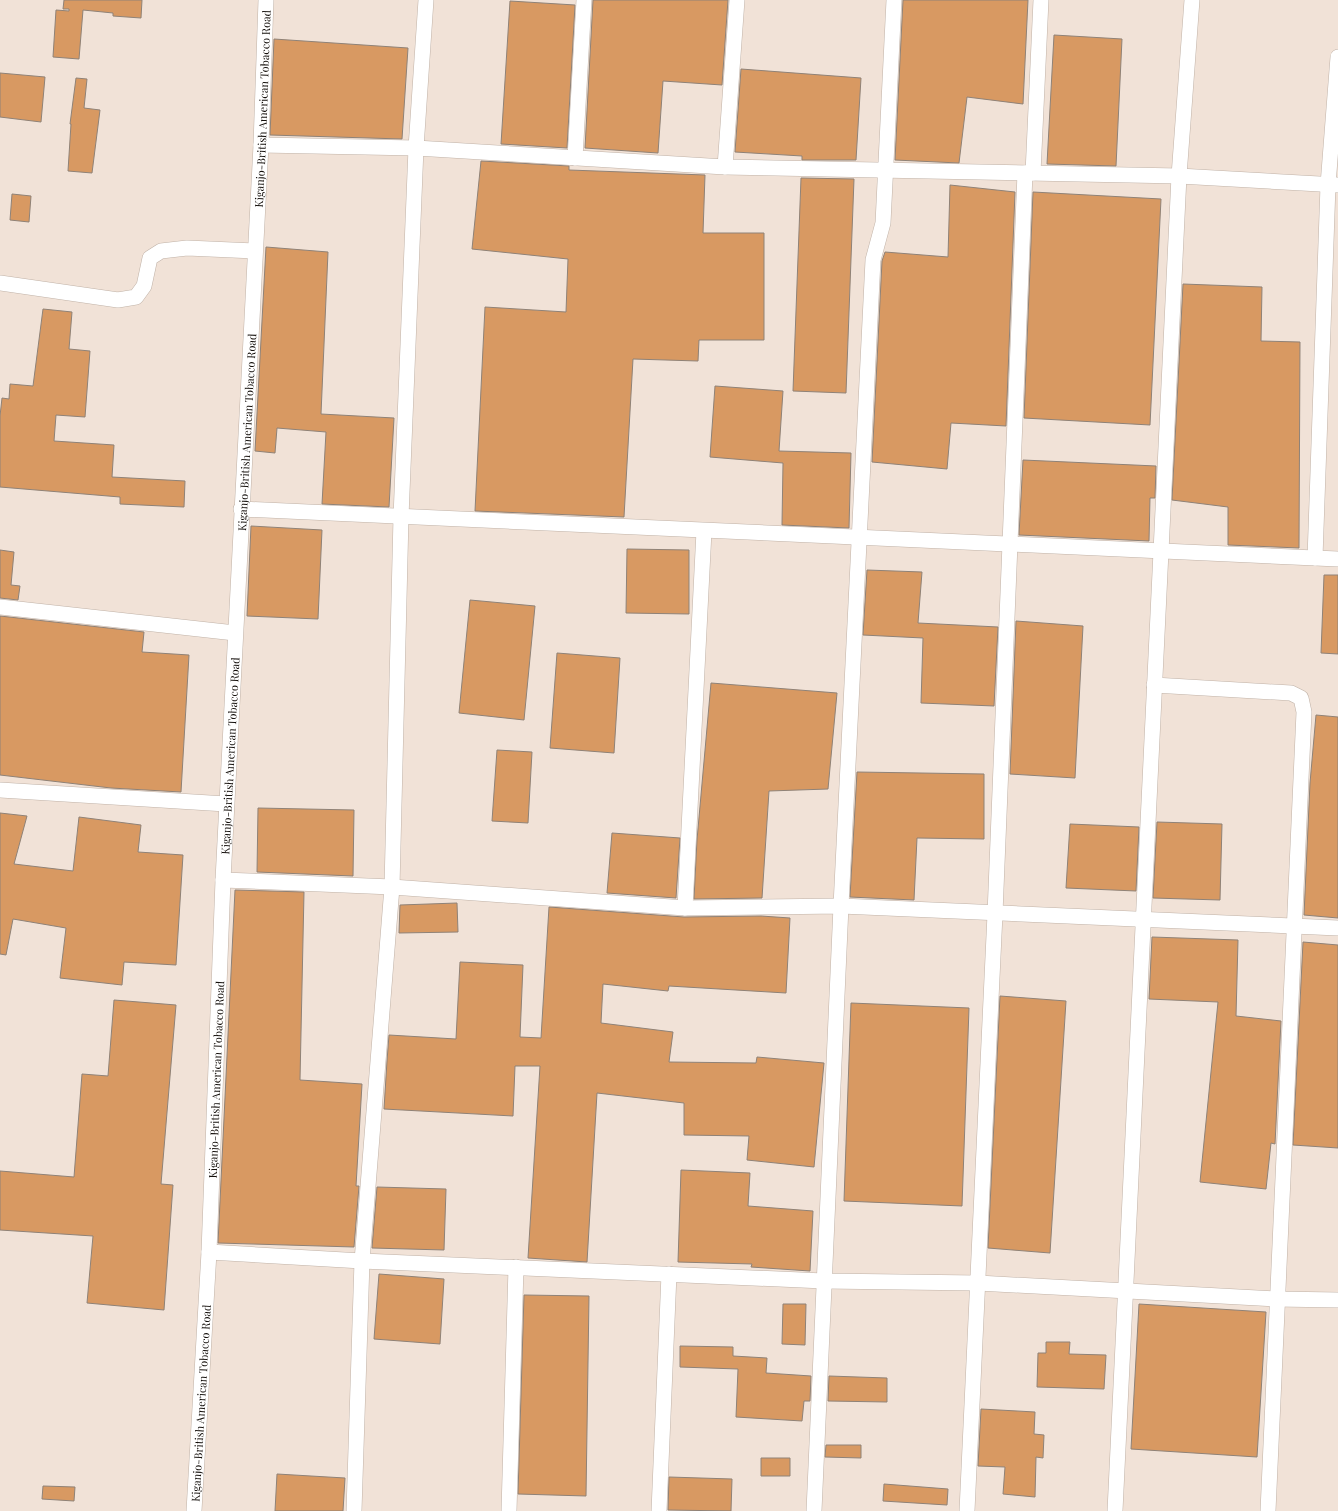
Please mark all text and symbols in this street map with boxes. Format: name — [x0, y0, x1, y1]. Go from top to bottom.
street label: Kiganjo-British American Tobacco Road — [250, 9, 273, 208]
street label: Kiganjo-British American Tobacco Road — [234, 333, 259, 531]
street label: Kiganjo-British American Tobacco Road — [217, 656, 242, 855]
street label: Kiganjo-British American Tobacco Road — [204, 980, 227, 1179]
street label: Kiganjo-British American Tobacco Road — [187, 1304, 213, 1502]

